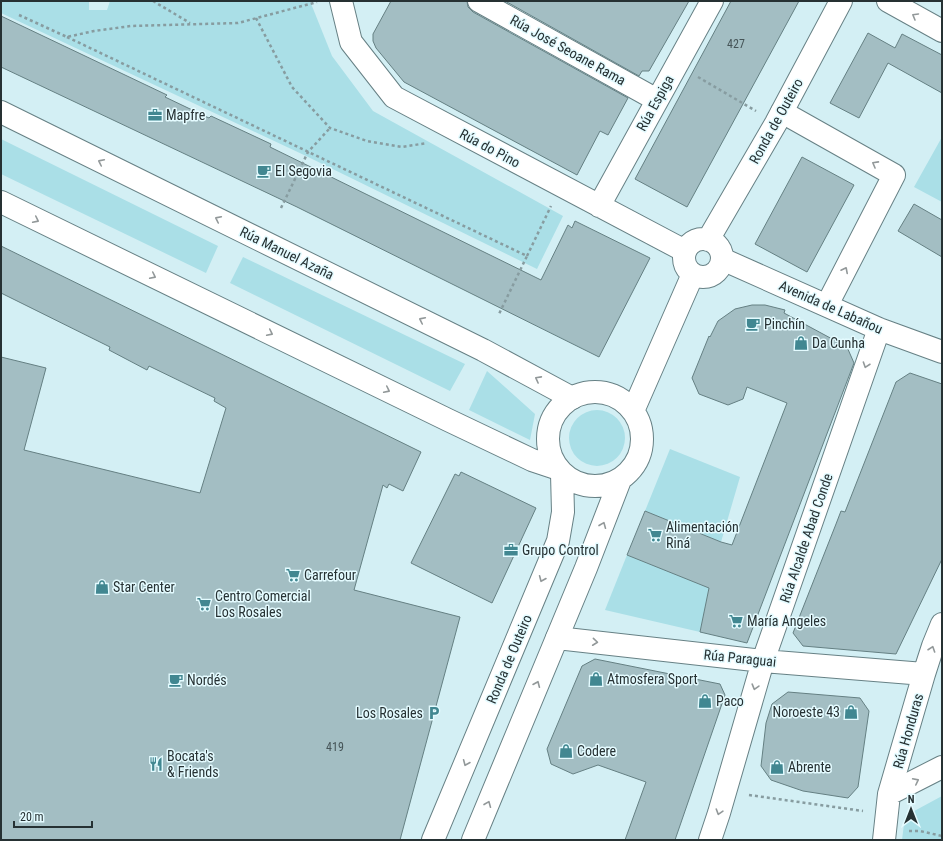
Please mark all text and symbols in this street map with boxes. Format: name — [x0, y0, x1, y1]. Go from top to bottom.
street label: Rúa José Seoane Rama — [507, 12, 629, 88]
one-way arrow — [912, 14, 919, 21]
house number: 427 — [727, 37, 745, 51]
street label: Rúa Espiga — [633, 72, 677, 134]
street label: Ronda de Outeiro — [746, 76, 806, 166]
office icon: Mapfre — [147, 107, 163, 123]
place label: Mapfre — [166, 107, 206, 123]
street label: Rúa do Pino — [457, 125, 523, 171]
one-way arrow — [98, 159, 105, 166]
one-way arrow — [872, 161, 879, 168]
cafe icon: El Segovia — [256, 163, 272, 179]
place label: El Segovia — [275, 163, 332, 179]
one-way arrow — [32, 215, 39, 222]
one-way arrow — [214, 216, 222, 224]
street label: Rúa Manuel Azaña — [237, 223, 337, 283]
one-way arrow — [840, 267, 848, 275]
one-way arrow — [149, 272, 156, 279]
street label: Avenida de Labañou — [777, 277, 885, 337]
cafe icon: Pinchín — [745, 316, 761, 332]
place label: Pinchín — [764, 316, 805, 332]
one-way arrow — [419, 317, 426, 325]
one-way arrow — [266, 328, 273, 336]
shop icon: Da Cunha — [793, 335, 809, 351]
place label: Da Cunha — [812, 335, 865, 351]
one-way arrow — [862, 362, 871, 369]
one-way arrow — [535, 377, 542, 384]
one-way arrow — [382, 385, 390, 393]
street label: Rúa Alcalde Abad Conde — [776, 471, 836, 605]
place label: Alimentación Riná — [666, 519, 739, 551]
one-way arrow — [599, 521, 607, 528]
supermarket icon: Alimentación Riná — [647, 527, 663, 543]
office icon: Grupo Control — [503, 542, 519, 558]
place label: Grupo Control — [522, 542, 599, 558]
supermarket icon: Carrefour — [285, 567, 301, 583]
place label: Carrefour — [304, 567, 356, 583]
one-way arrow — [539, 575, 547, 583]
shop icon: Star Center — [94, 579, 110, 595]
place label: Star Center — [113, 579, 175, 595]
place label: Centro Comercial Los Rosales — [215, 588, 311, 620]
supermarket icon: Centro Comercial Los Rosales — [196, 596, 212, 612]
street label: Ronda de Outeiro — [483, 612, 535, 706]
supermarket icon: María Angeles — [728, 613, 744, 629]
place label: María Angeles — [747, 613, 826, 629]
one-way arrow — [592, 637, 598, 646]
street label: Rúa Paraguai — [703, 646, 777, 670]
one-way arrow — [927, 646, 936, 653]
shop icon: Atmosfera Sport — [588, 671, 604, 687]
place label: Atmosfera Sport — [607, 671, 698, 687]
cafe icon: Nordés — [168, 672, 184, 688]
place label: Nordés — [187, 672, 227, 688]
one-way arrow — [533, 680, 541, 687]
one-way arrow — [751, 683, 760, 690]
street label: Rúa Honduras — [890, 692, 926, 770]
shop icon: Paco — [697, 693, 713, 709]
place label: Paco — [716, 693, 744, 709]
place label: Noroeste 43 — [772, 704, 840, 720]
shop icon: Noroeste 43 — [843, 704, 859, 720]
place label: Los Rosales — [356, 705, 423, 721]
parking icon: Los Rosales — [426, 705, 442, 721]
house number: 419 — [326, 740, 344, 754]
shop icon: Codere — [558, 743, 574, 759]
place label: Codere — [577, 743, 617, 759]
place label: Bocata's & Friends — [167, 748, 219, 780]
restaurant icon: Bocata's & Friends — [148, 756, 164, 772]
one-way arrow — [462, 759, 470, 766]
shop icon: Abrente — [769, 759, 785, 775]
place label: Abrente — [788, 759, 832, 775]
one-way arrow — [911, 778, 919, 785]
north arrow — [891, 789, 931, 829]
text: N — [908, 793, 915, 806]
one-way arrow — [483, 800, 491, 807]
scale bar — [14, 803, 92, 829]
one-way arrow — [715, 808, 724, 815]
text: 20 m — [20, 810, 44, 824]

